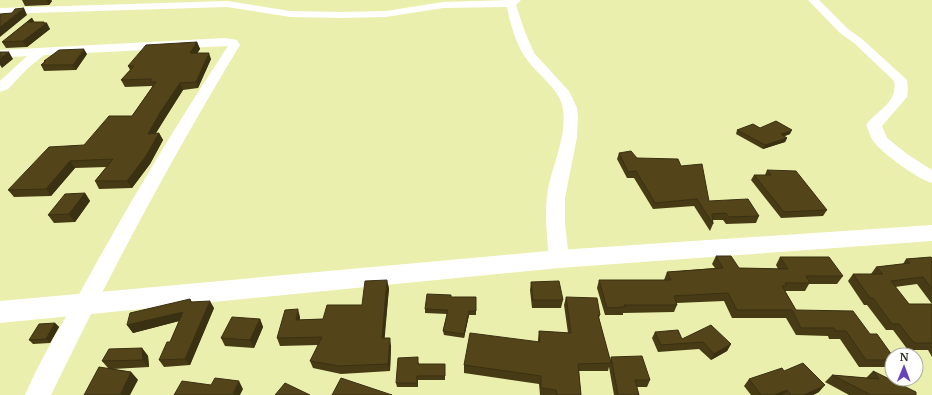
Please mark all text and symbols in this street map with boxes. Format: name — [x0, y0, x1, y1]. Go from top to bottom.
north arrow — [884, 347, 924, 387]
text: N — [900, 350, 909, 364]

